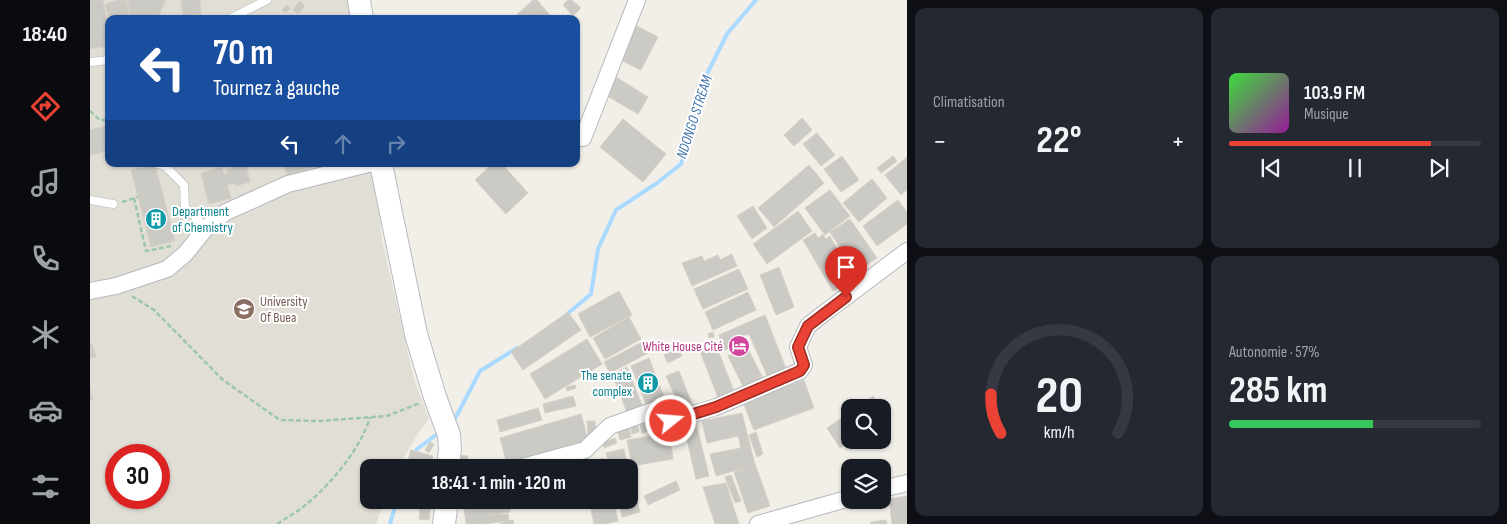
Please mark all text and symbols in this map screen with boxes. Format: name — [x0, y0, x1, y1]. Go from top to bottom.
text: 18:40 — [23, 21, 67, 48]
text: 70 m — [213, 32, 273, 75]
icon: left — [130, 35, 195, 100]
water label: NDONGO STREAM — [672, 73, 717, 161]
text: Tournez à gauche — [213, 75, 340, 102]
text: 103.9 FM — [1304, 82, 1365, 105]
icon: directions — [28, 89, 63, 124]
text: Climatisation — [933, 93, 1005, 112]
text: Musique — [1304, 105, 1349, 124]
text: 22° — [1036, 118, 1082, 163]
text: − — [933, 125, 947, 158]
text: + — [1171, 125, 1185, 158]
icon: left — [276, 130, 304, 158]
icon: ahead — [329, 130, 357, 158]
icon: right — [382, 130, 410, 158]
icon: previous — [1257, 154, 1285, 182]
icon: pause — [1341, 154, 1369, 182]
icon: next — [1425, 154, 1453, 182]
icon: music — [28, 165, 63, 200]
place label: Department of Chemistry — [172, 203, 233, 236]
building icon: Department of Chemistry — [144, 207, 168, 231]
icon: phone — [28, 241, 63, 276]
pin — [825, 246, 867, 297]
icon: arrive — [832, 253, 860, 281]
place label: University Of Buea — [260, 293, 308, 326]
school or university icon: University Of Buea — [232, 297, 256, 321]
icon: climate — [28, 317, 63, 352]
hotel icon: White House Cité — [727, 334, 751, 358]
place label: White House Cité — [642, 338, 723, 355]
text: Autonomie · 57% — [1229, 343, 1320, 362]
text: 20 — [1035, 365, 1083, 428]
place label: The senate complex — [581, 367, 633, 400]
text: 285 km — [1229, 368, 1327, 413]
building icon: The senate complex — [636, 371, 660, 395]
icon: car — [28, 393, 63, 428]
position arrow — [644, 394, 696, 446]
map controls — [841, 399, 891, 509]
button: search — [841, 399, 891, 449]
text: km/h — [1044, 422, 1074, 443]
speed limit sign: 30 — [105, 444, 170, 509]
button: layers — [841, 459, 891, 509]
icon: filters — [28, 469, 63, 504]
text: 18:41 · 1 min · 120 m — [432, 472, 566, 495]

